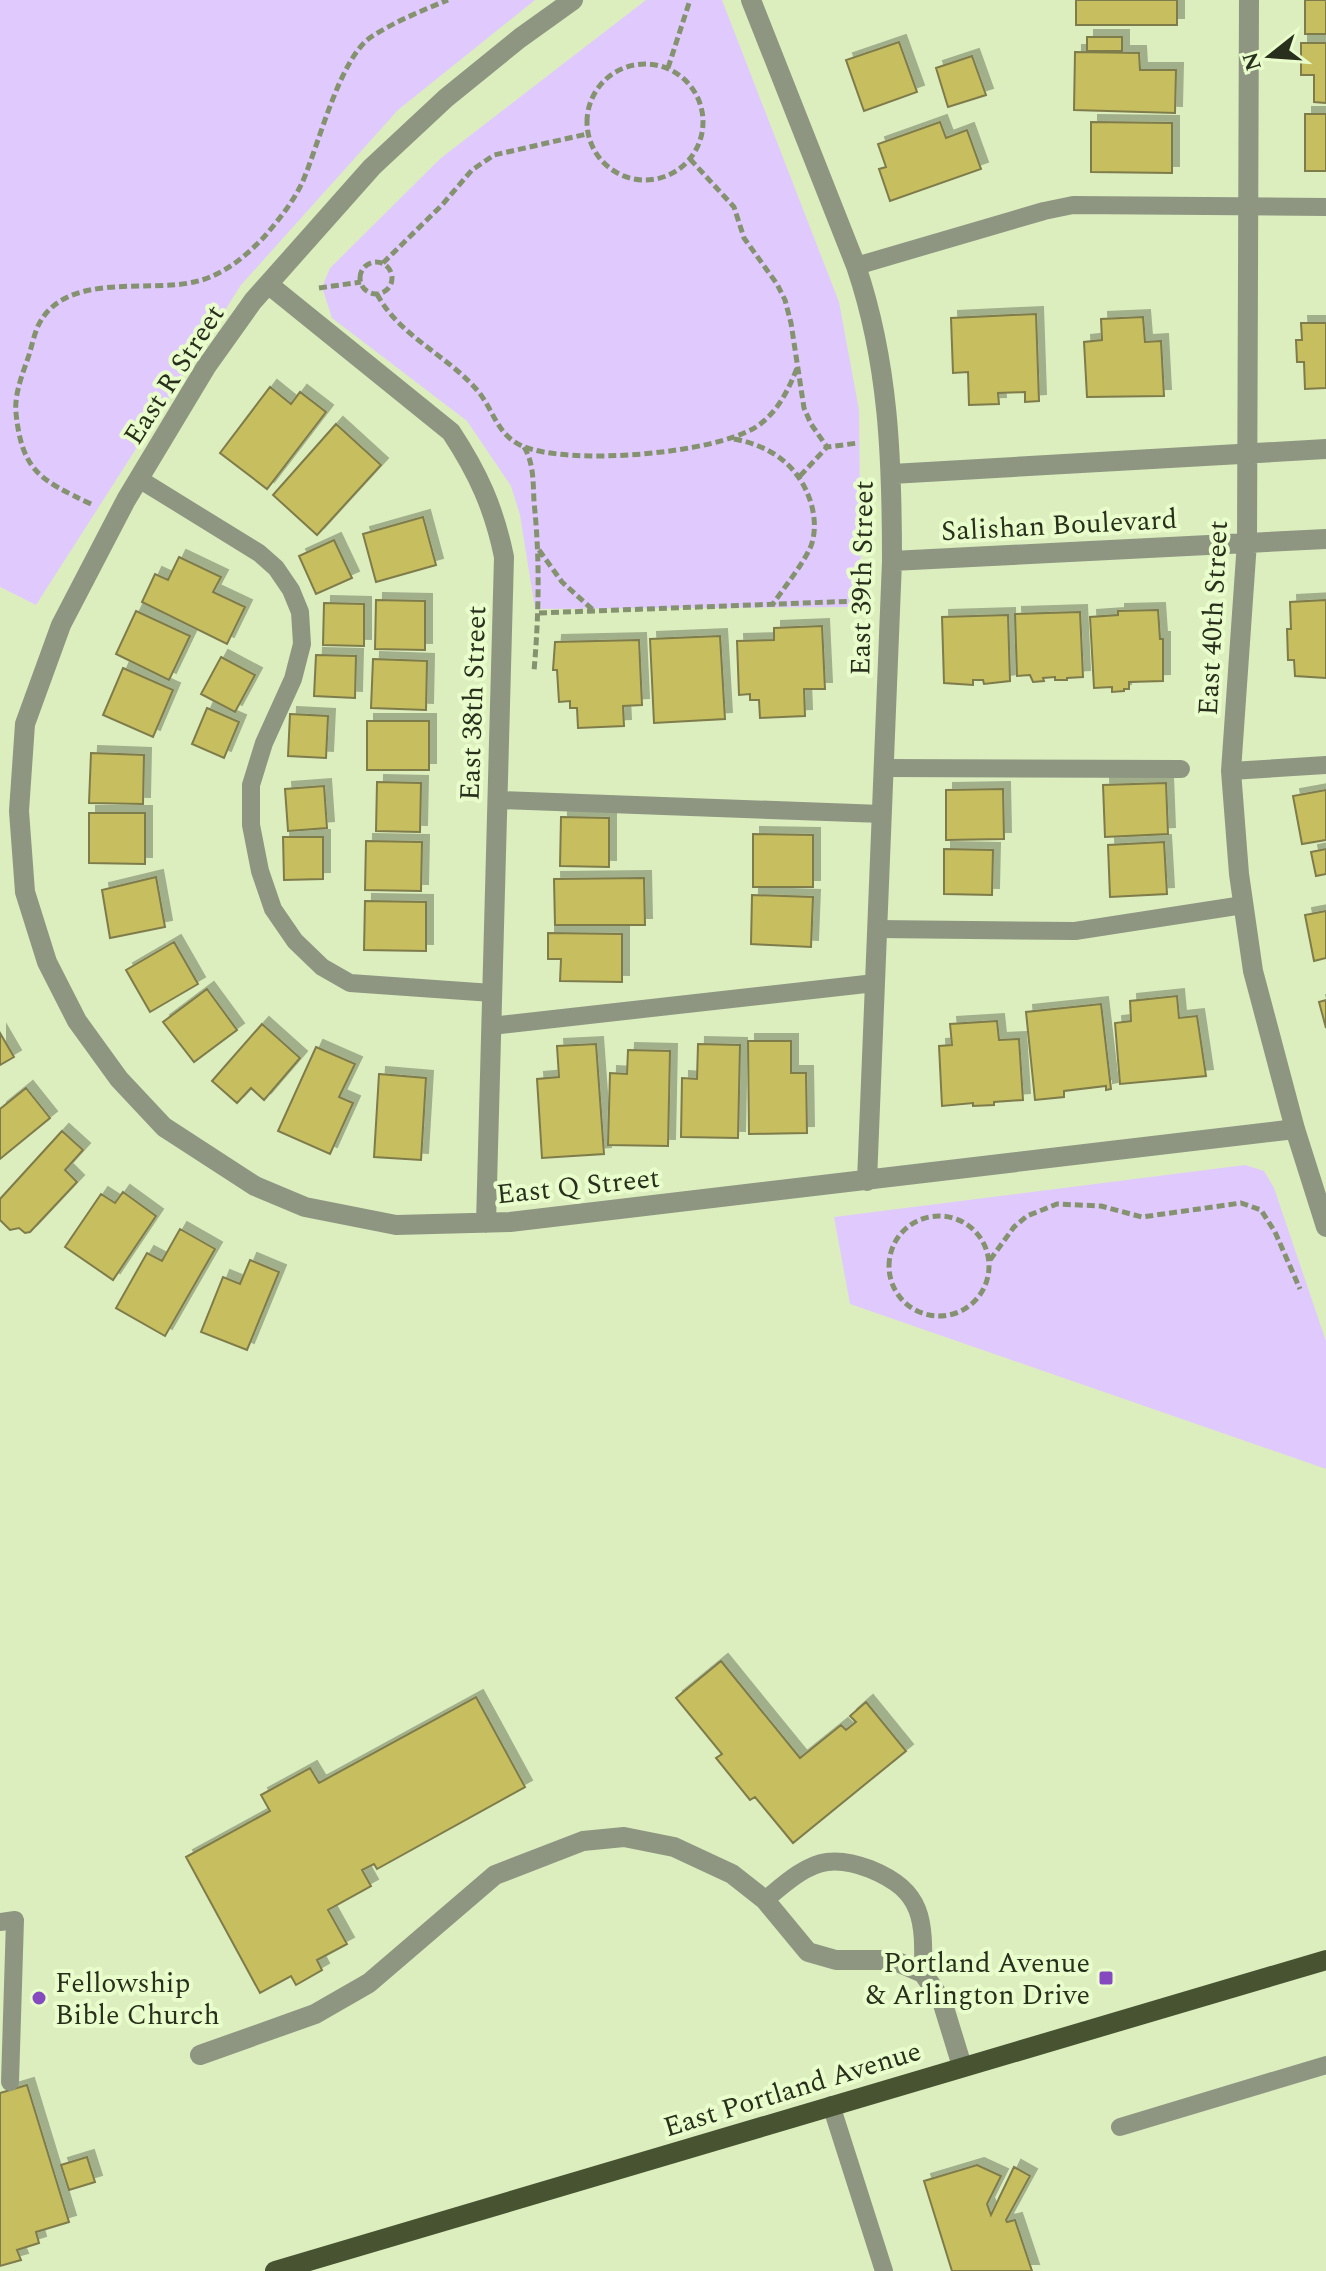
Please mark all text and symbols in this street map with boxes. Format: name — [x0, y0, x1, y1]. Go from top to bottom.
north arrow — [1230, 16, 1310, 96]
text: N — [1234, 48, 1271, 75]
street label: East R Street — [113, 296, 236, 453]
street label: East 39th Street — [839, 480, 886, 676]
street label: Salishan Boulevard — [940, 498, 1178, 553]
street label: East 40th Street — [1187, 519, 1240, 717]
street label: East 38th Street — [449, 605, 498, 801]
street label: East Q Street — [494, 1157, 662, 1216]
place label: Portland Avenue & Arlington Drive — [866, 1942, 1090, 2017]
place label: Fellowship Bible Church — [55, 1962, 220, 2037]
marker: Portland Avenue & Arlington Drive — [1097, 1969, 1115, 1987]
marker: Fellowship Bible Church — [30, 1989, 48, 2007]
street label: East Portland Avenue — [658, 2030, 927, 2149]

